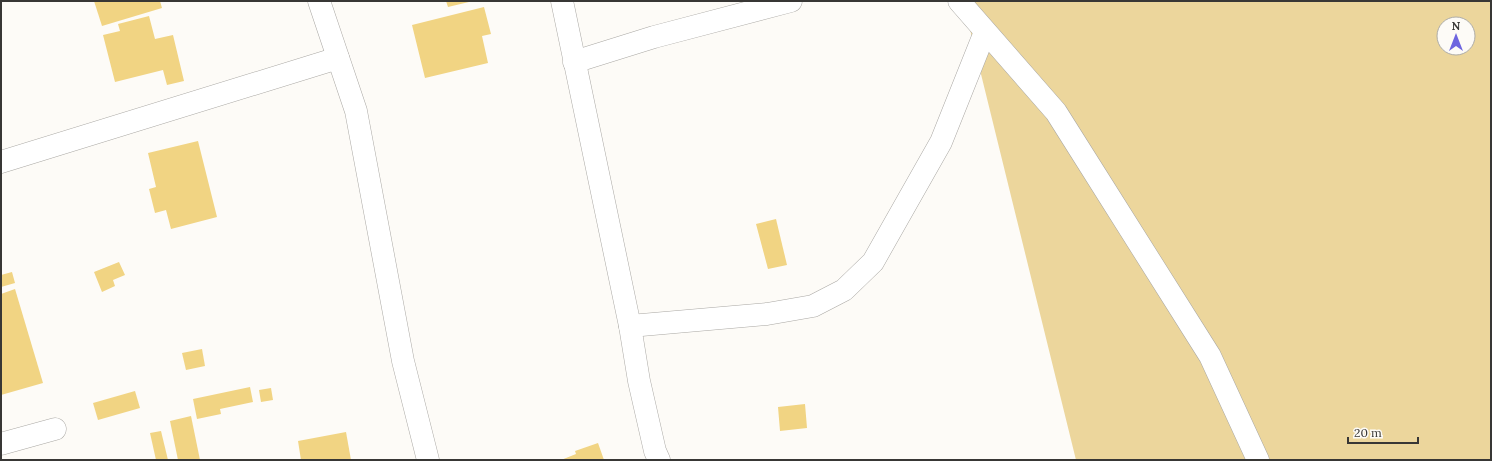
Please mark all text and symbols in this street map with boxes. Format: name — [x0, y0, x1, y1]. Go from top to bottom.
north arrow — [1436, 16, 1476, 56]
text: N — [1452, 19, 1461, 33]
scale bar — [1348, 419, 1418, 445]
text: 20 m — [1354, 425, 1382, 440]

